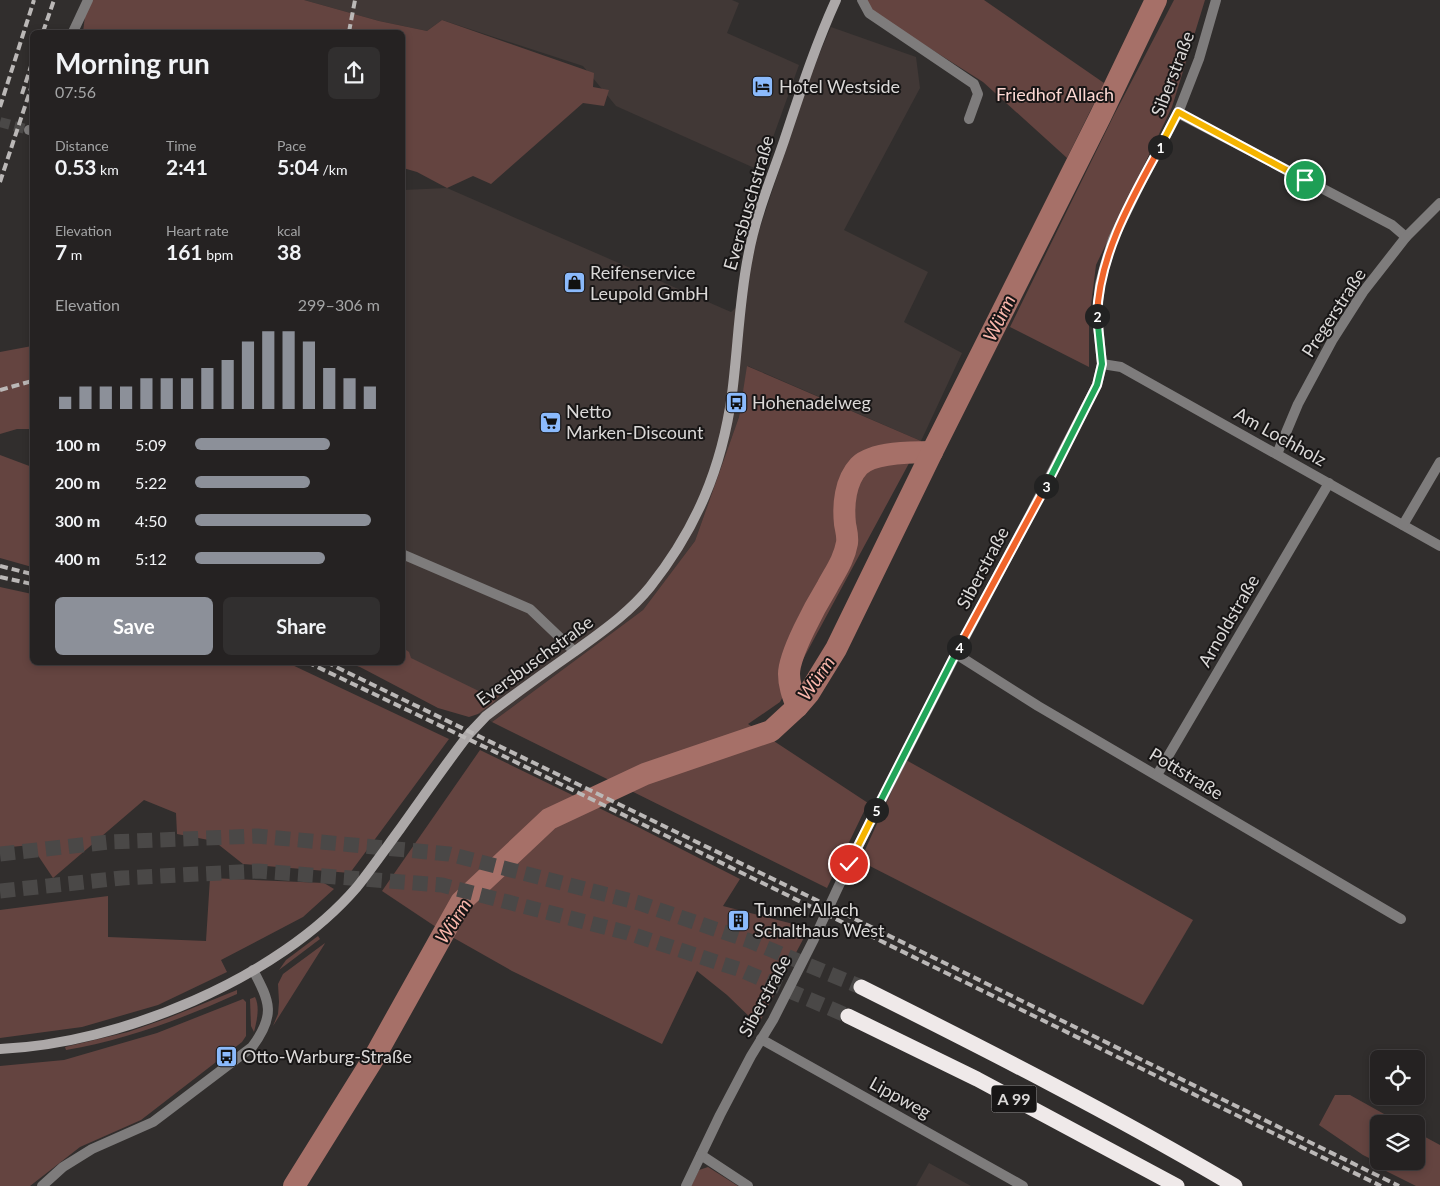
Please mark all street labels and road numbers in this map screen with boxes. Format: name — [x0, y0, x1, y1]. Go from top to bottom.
street label: Siberstraße — [1146, 28, 1198, 119]
street label: Eversbuschstraße — [718, 133, 778, 273]
street label: Pregerstraße — [1296, 264, 1370, 361]
street label: Am Lochholz — [1231, 402, 1330, 470]
street label: Siberstraße — [951, 523, 1013, 612]
street label: Arnoldstraße — [1193, 570, 1263, 671]
street label: Eversbuschstraße — [472, 610, 597, 710]
street label: Pottstraße — [1146, 743, 1227, 804]
street label: Siberstraße — [733, 951, 795, 1040]
street label: Lippweg — [866, 1071, 935, 1123]
road number: A 99 — [992, 1086, 1036, 1112]

